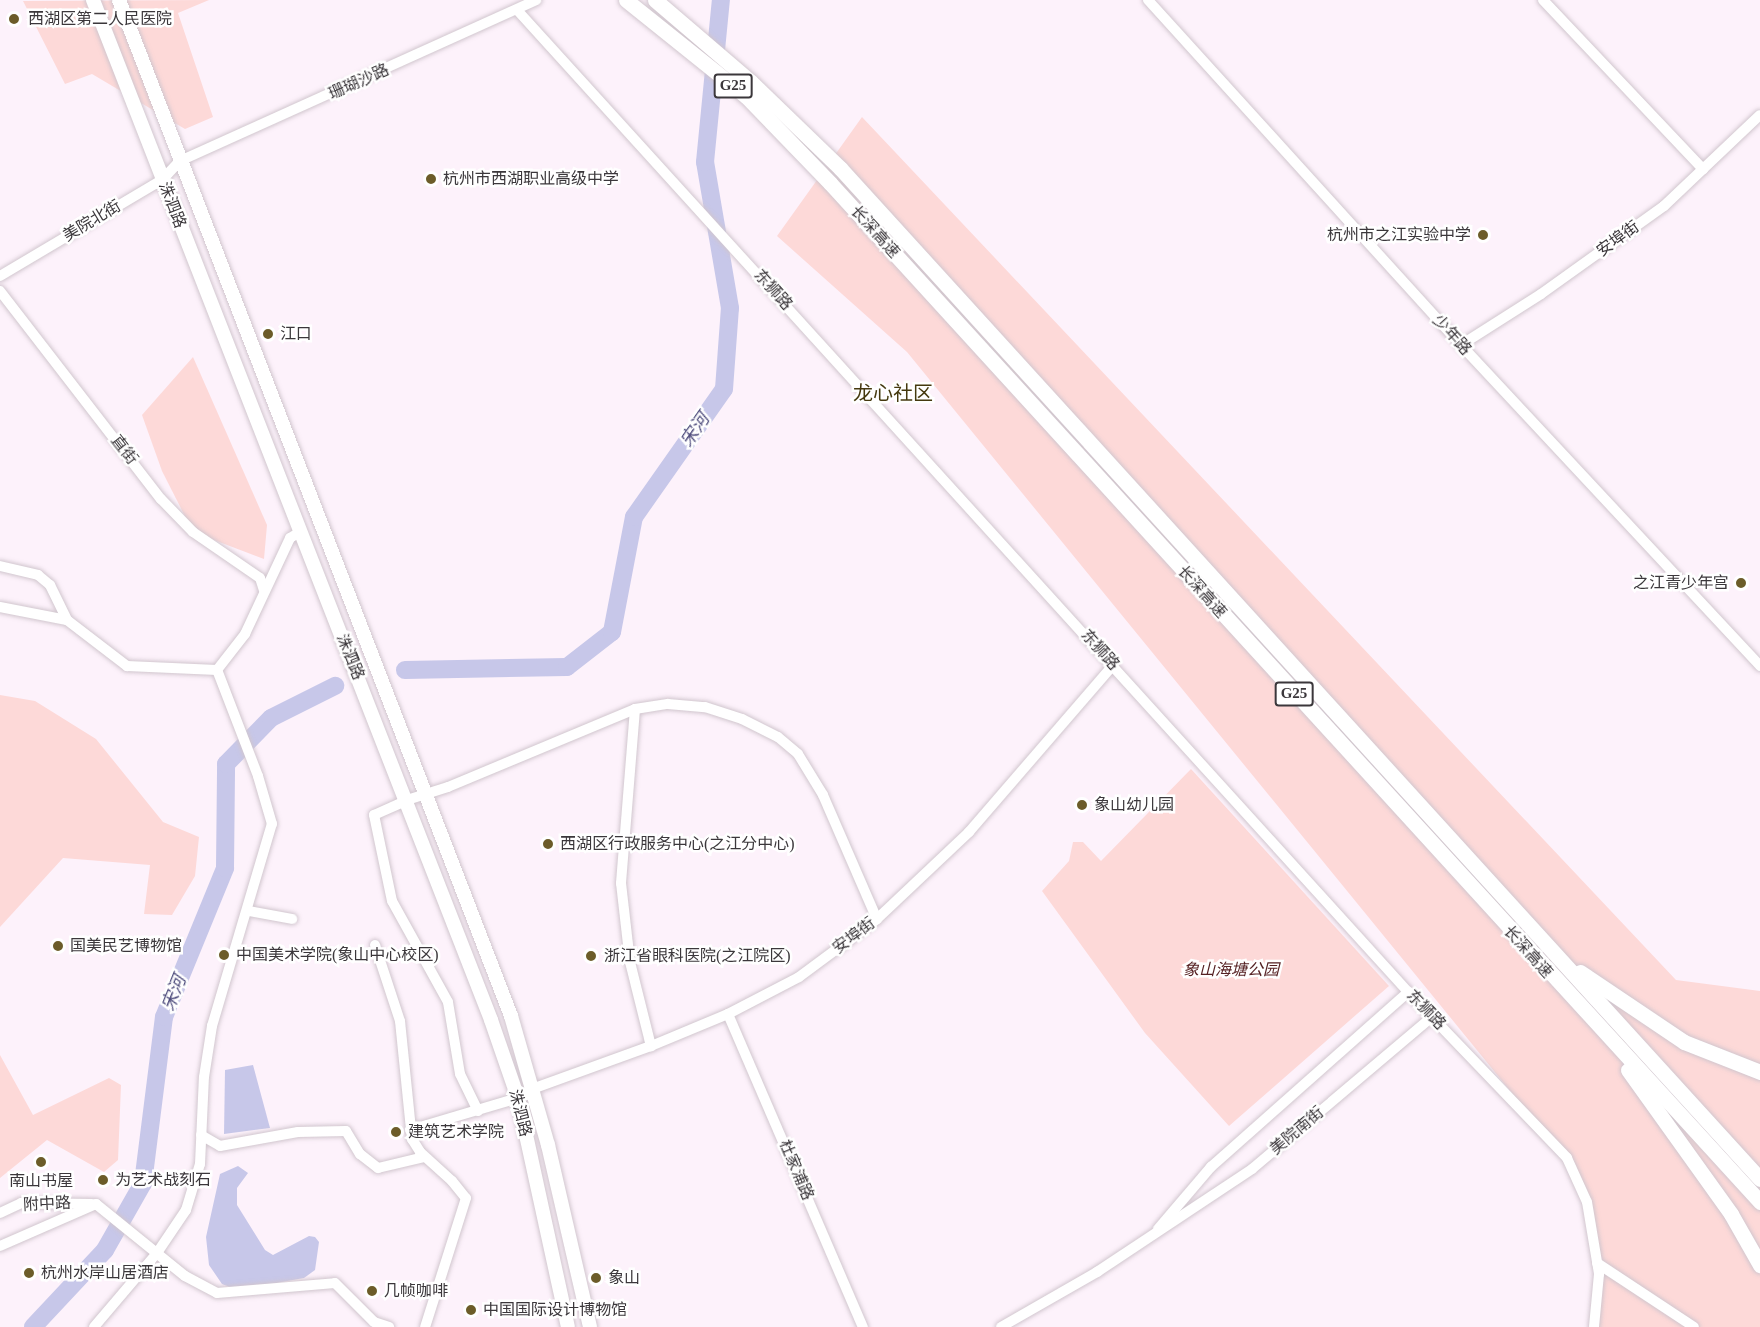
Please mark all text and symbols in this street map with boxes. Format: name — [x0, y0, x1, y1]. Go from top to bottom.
place label: 西湖区第二人民医院 — [28, 9, 172, 29]
marker: 西湖区第二人民医院 — [5, 10, 23, 28]
street label: 珊瑚沙路 — [326, 60, 392, 104]
road number: G25 — [714, 74, 752, 98]
place label: 杭州市西湖职业高级中学 — [443, 169, 619, 189]
marker: 杭州市西湖职业高级中学 — [424, 172, 438, 186]
street label: 洙泗路 — [154, 179, 190, 231]
street label: 美院北街 — [60, 196, 124, 246]
street label: 长深高速 — [846, 202, 904, 262]
street label: 安埠街 — [1593, 217, 1643, 261]
place label: 杭州市之江实验中学 — [1327, 225, 1471, 245]
marker: 杭州市之江实验中学 — [1476, 228, 1490, 242]
street label: 东狮路 — [750, 266, 796, 314]
street label: 少年路 — [1429, 311, 1475, 359]
place label: 江口 — [280, 324, 312, 344]
marker: 江口 — [261, 327, 275, 341]
district label: 龙心社区 — [853, 381, 933, 405]
water label: 宋河 — [676, 409, 714, 451]
street label: 直街 — [107, 431, 141, 469]
street label: 长深高速 — [1173, 562, 1231, 622]
place label: 之江青少年宫 — [1633, 573, 1729, 593]
marker: 之江青少年宫 — [1734, 576, 1748, 590]
street label: 东狮路 — [1077, 626, 1123, 674]
street label: 洙泗路 — [332, 631, 368, 683]
road number: G25 — [1274, 682, 1314, 706]
place label: 象山幼儿园 — [1094, 795, 1174, 815]
marker: 象山幼儿园 — [1075, 798, 1089, 812]
place label: 西湖区行政服务中心(之江分中心) — [560, 834, 795, 854]
marker: 西湖区行政服务中心(之江分中心) — [541, 837, 555, 851]
street label: 安埠街 — [829, 914, 879, 958]
street label: 长深高速 — [1499, 922, 1557, 982]
place label: 国美民艺博物馆 — [70, 936, 182, 956]
marker: 国美民艺博物馆 — [51, 939, 65, 953]
place label: 中国美术学院(象山中心校区) — [236, 945, 439, 965]
place label: 浙江省眼科医院(之江院区) — [604, 946, 791, 966]
marker: 浙江省眼科医院(之江院区) — [582, 947, 600, 965]
marker: 中国美术学院(象山中心校区) — [217, 948, 231, 962]
park label: 象山海塘公园 — [1183, 960, 1279, 980]
water label: 宋河 — [157, 972, 191, 1014]
street label: 东狮路 — [1402, 986, 1450, 1034]
street label: 洙泗路 — [505, 1087, 535, 1139]
street label: 美院南街 — [1266, 1103, 1328, 1159]
place label: 建筑艺术学院 — [408, 1122, 504, 1142]
marker: 建筑艺术学院 — [389, 1125, 403, 1139]
street label: 杜家浦路 — [775, 1137, 817, 1203]
marker: 南山书屋 — [34, 1155, 48, 1169]
place label: 为艺术战刻石 — [115, 1170, 211, 1190]
place label: 南山书屋 — [9, 1171, 73, 1191]
marker: 为艺术战刻石 — [96, 1173, 110, 1187]
street label: 附中路 — [23, 1193, 71, 1215]
place label: 杭州水岸山居酒店 — [41, 1263, 169, 1283]
marker: 杭州水岸山居酒店 — [22, 1266, 36, 1280]
place label: 象山 — [608, 1268, 640, 1288]
marker: 象山 — [589, 1271, 603, 1285]
place label: 几帧咖啡 — [384, 1281, 448, 1301]
marker: 几帧咖啡 — [365, 1284, 379, 1298]
place label: 中国国际设计博物馆 — [483, 1300, 627, 1320]
marker: 中国国际设计博物馆 — [464, 1303, 478, 1317]

